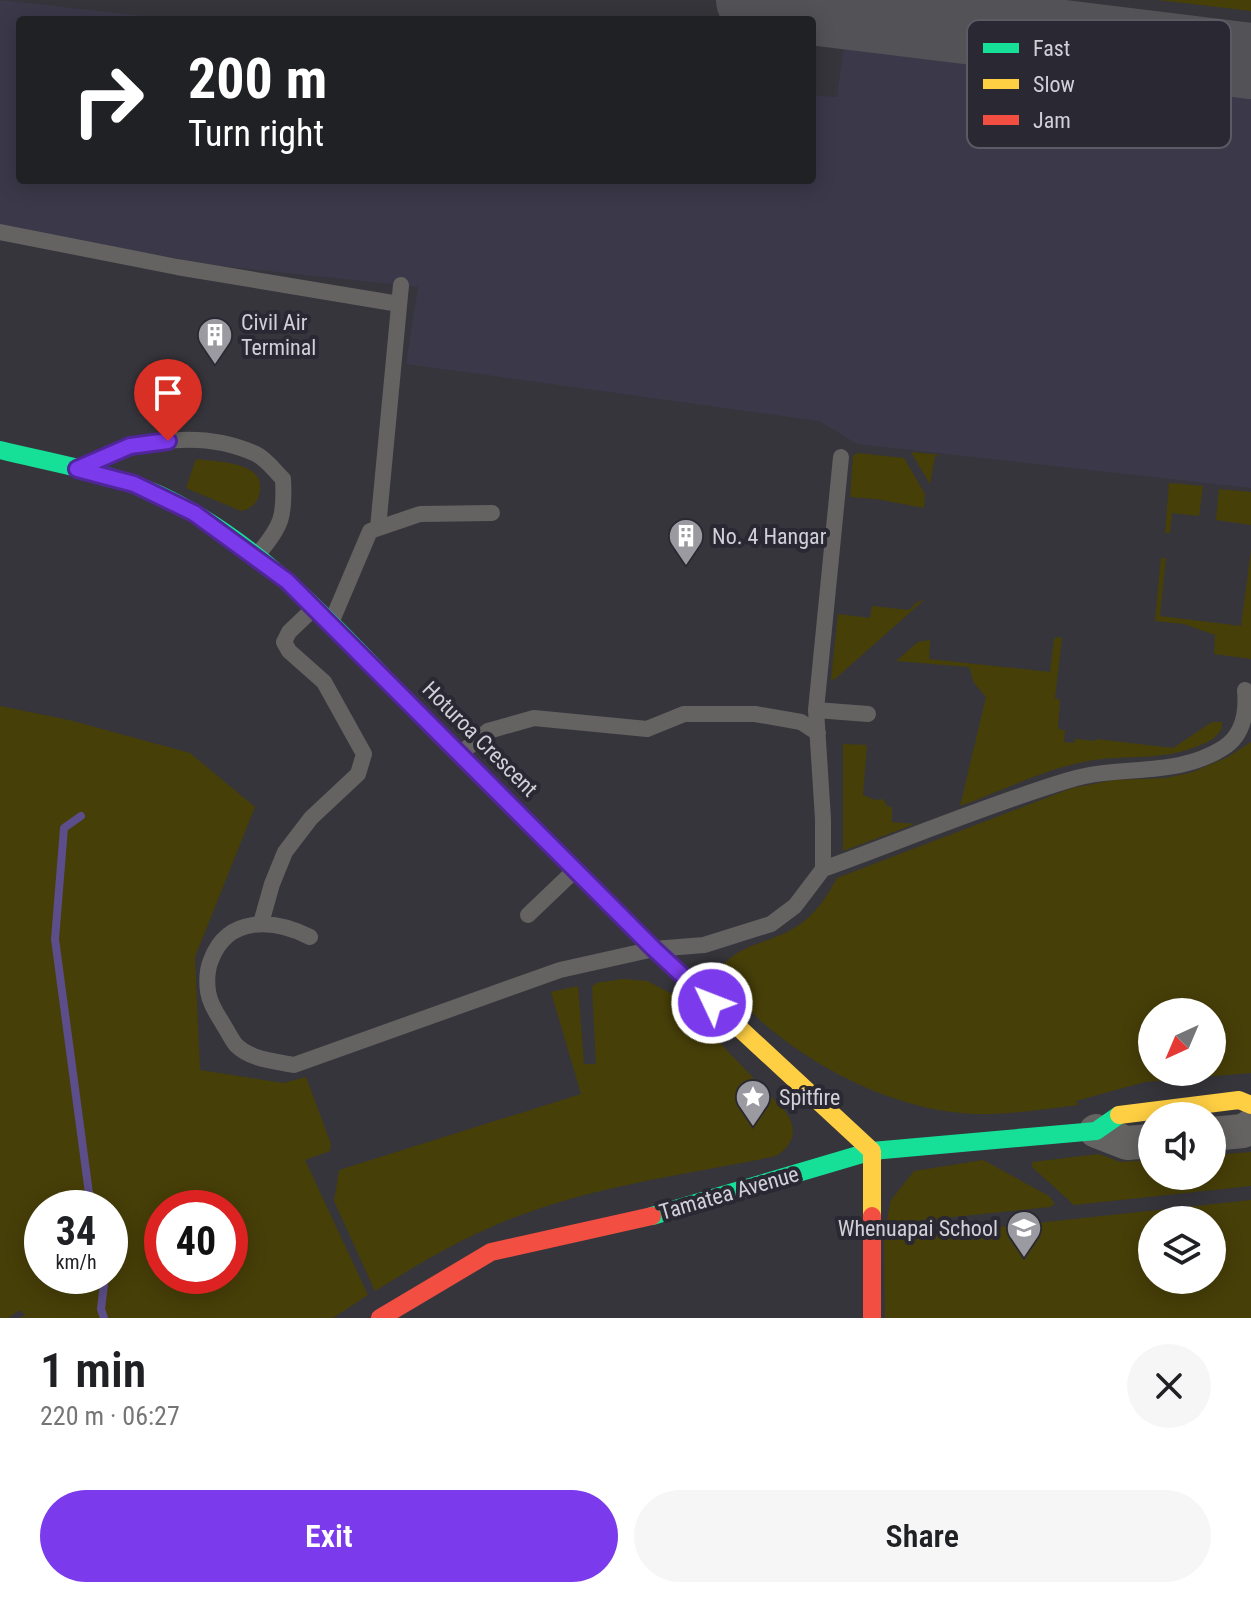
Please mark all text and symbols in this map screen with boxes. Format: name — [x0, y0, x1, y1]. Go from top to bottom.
legend — [967, 20, 1231, 148]
text: Fast — [1033, 36, 1070, 61]
text: 200 m — [188, 46, 327, 112]
icon: right — [56, 48, 160, 152]
text: Slow — [1033, 72, 1075, 97]
text: Jam — [1033, 108, 1071, 133]
text: Turn right — [188, 113, 324, 155]
place label: Civil Air Terminal — [241, 310, 316, 360]
building icon: Civil Air Terminal — [196, 316, 234, 366]
pin — [134, 359, 202, 441]
icon: arrive — [146, 371, 190, 415]
building icon: No. 4 Hangar — [667, 517, 705, 567]
place label: No. 4 Hangar — [712, 524, 827, 549]
street label: Hoturoa Crescent — [417, 676, 543, 802]
position arrow — [670, 961, 754, 1045]
north arrow — [1138, 998, 1226, 1086]
map controls — [1138, 998, 1226, 1294]
place icon: Spitfire — [734, 1078, 772, 1128]
place label: Spitfire — [779, 1085, 840, 1110]
button: sound — [1138, 1102, 1226, 1190]
street label: Tamatea Avenue — [657, 1161, 801, 1225]
speed limit sign: 40 — [144, 1190, 248, 1294]
button: layers — [1138, 1206, 1226, 1294]
text: 34 — [56, 1208, 96, 1255]
school or university icon: Whenuapai School — [1005, 1209, 1043, 1259]
place label: Whenuapai School — [838, 1216, 998, 1241]
text: km/h — [55, 1250, 97, 1274]
text: 1 min — [40, 1342, 146, 1399]
button: close — [1127, 1344, 1211, 1428]
text: 220 m · 06:27 — [40, 1401, 180, 1431]
button: Exit — [40, 1490, 618, 1582]
button: Share — [634, 1490, 1211, 1582]

